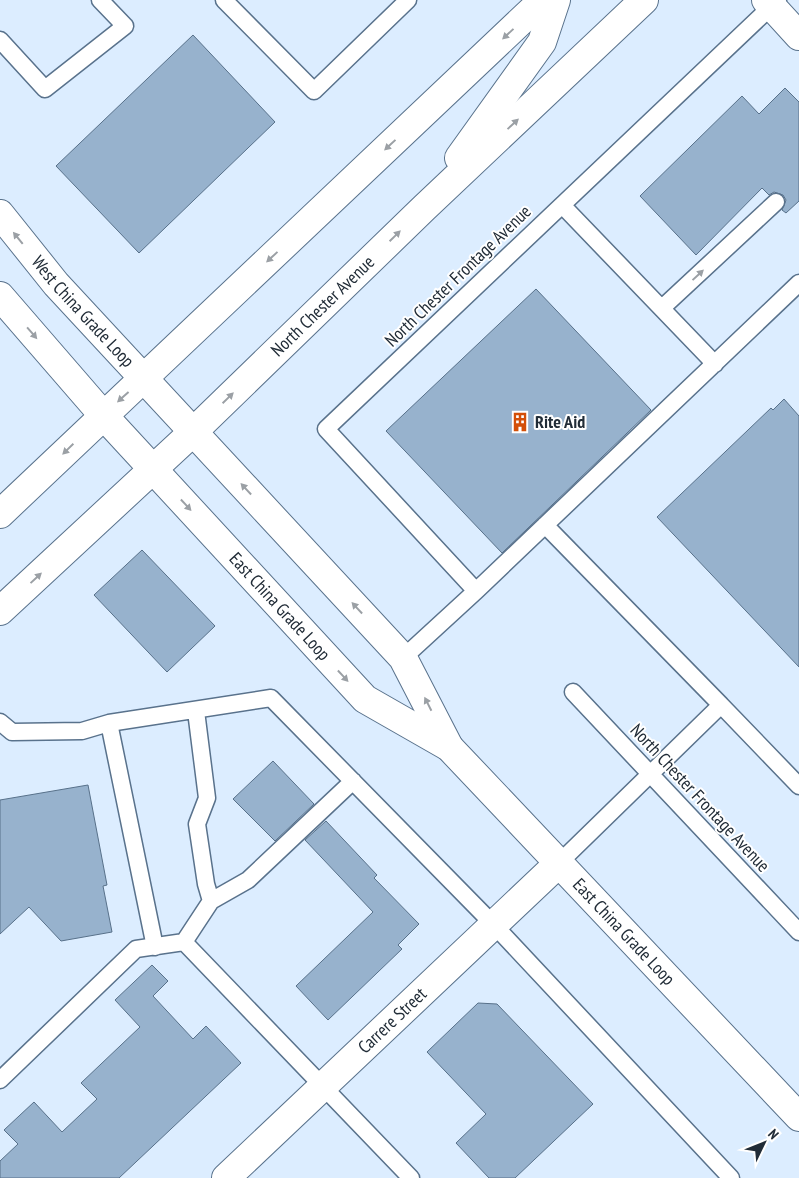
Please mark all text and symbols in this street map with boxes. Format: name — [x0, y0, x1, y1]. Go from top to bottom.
one-way arrow — [502, 28, 514, 40]
one-way arrow — [506, 118, 518, 130]
one-way arrow — [384, 139, 396, 151]
street label: North Chester Frontage Avenue — [380, 200, 536, 351]
one-way arrow — [389, 230, 401, 242]
one-way arrow — [13, 231, 24, 244]
street label: North Chester Avenue — [266, 250, 379, 361]
street label: West China Grade Loop — [27, 251, 140, 372]
one-way arrow — [266, 251, 278, 263]
one-way arrow — [691, 269, 703, 281]
one-way arrow — [26, 327, 37, 339]
one-way arrow — [118, 391, 130, 403]
one-way arrow — [222, 392, 234, 404]
place label: Rite Aid — [535, 410, 585, 433]
building icon: Rite Aid — [509, 411, 531, 433]
one-way arrow — [62, 443, 74, 455]
one-way arrow — [240, 483, 252, 495]
one-way arrow — [180, 498, 192, 510]
street label: East China Grade Loop — [225, 547, 336, 665]
one-way arrow — [29, 572, 41, 584]
one-way arrow — [351, 602, 363, 614]
one-way arrow — [337, 669, 349, 681]
one-way arrow — [424, 696, 432, 711]
street label: North Chester Frontage Avenue — [626, 719, 775, 877]
street label: East China Grade Loop — [568, 873, 680, 990]
street label: Carrere Street — [353, 982, 431, 1058]
north arrow — [739, 1118, 789, 1168]
text: N — [764, 1125, 783, 1143]

